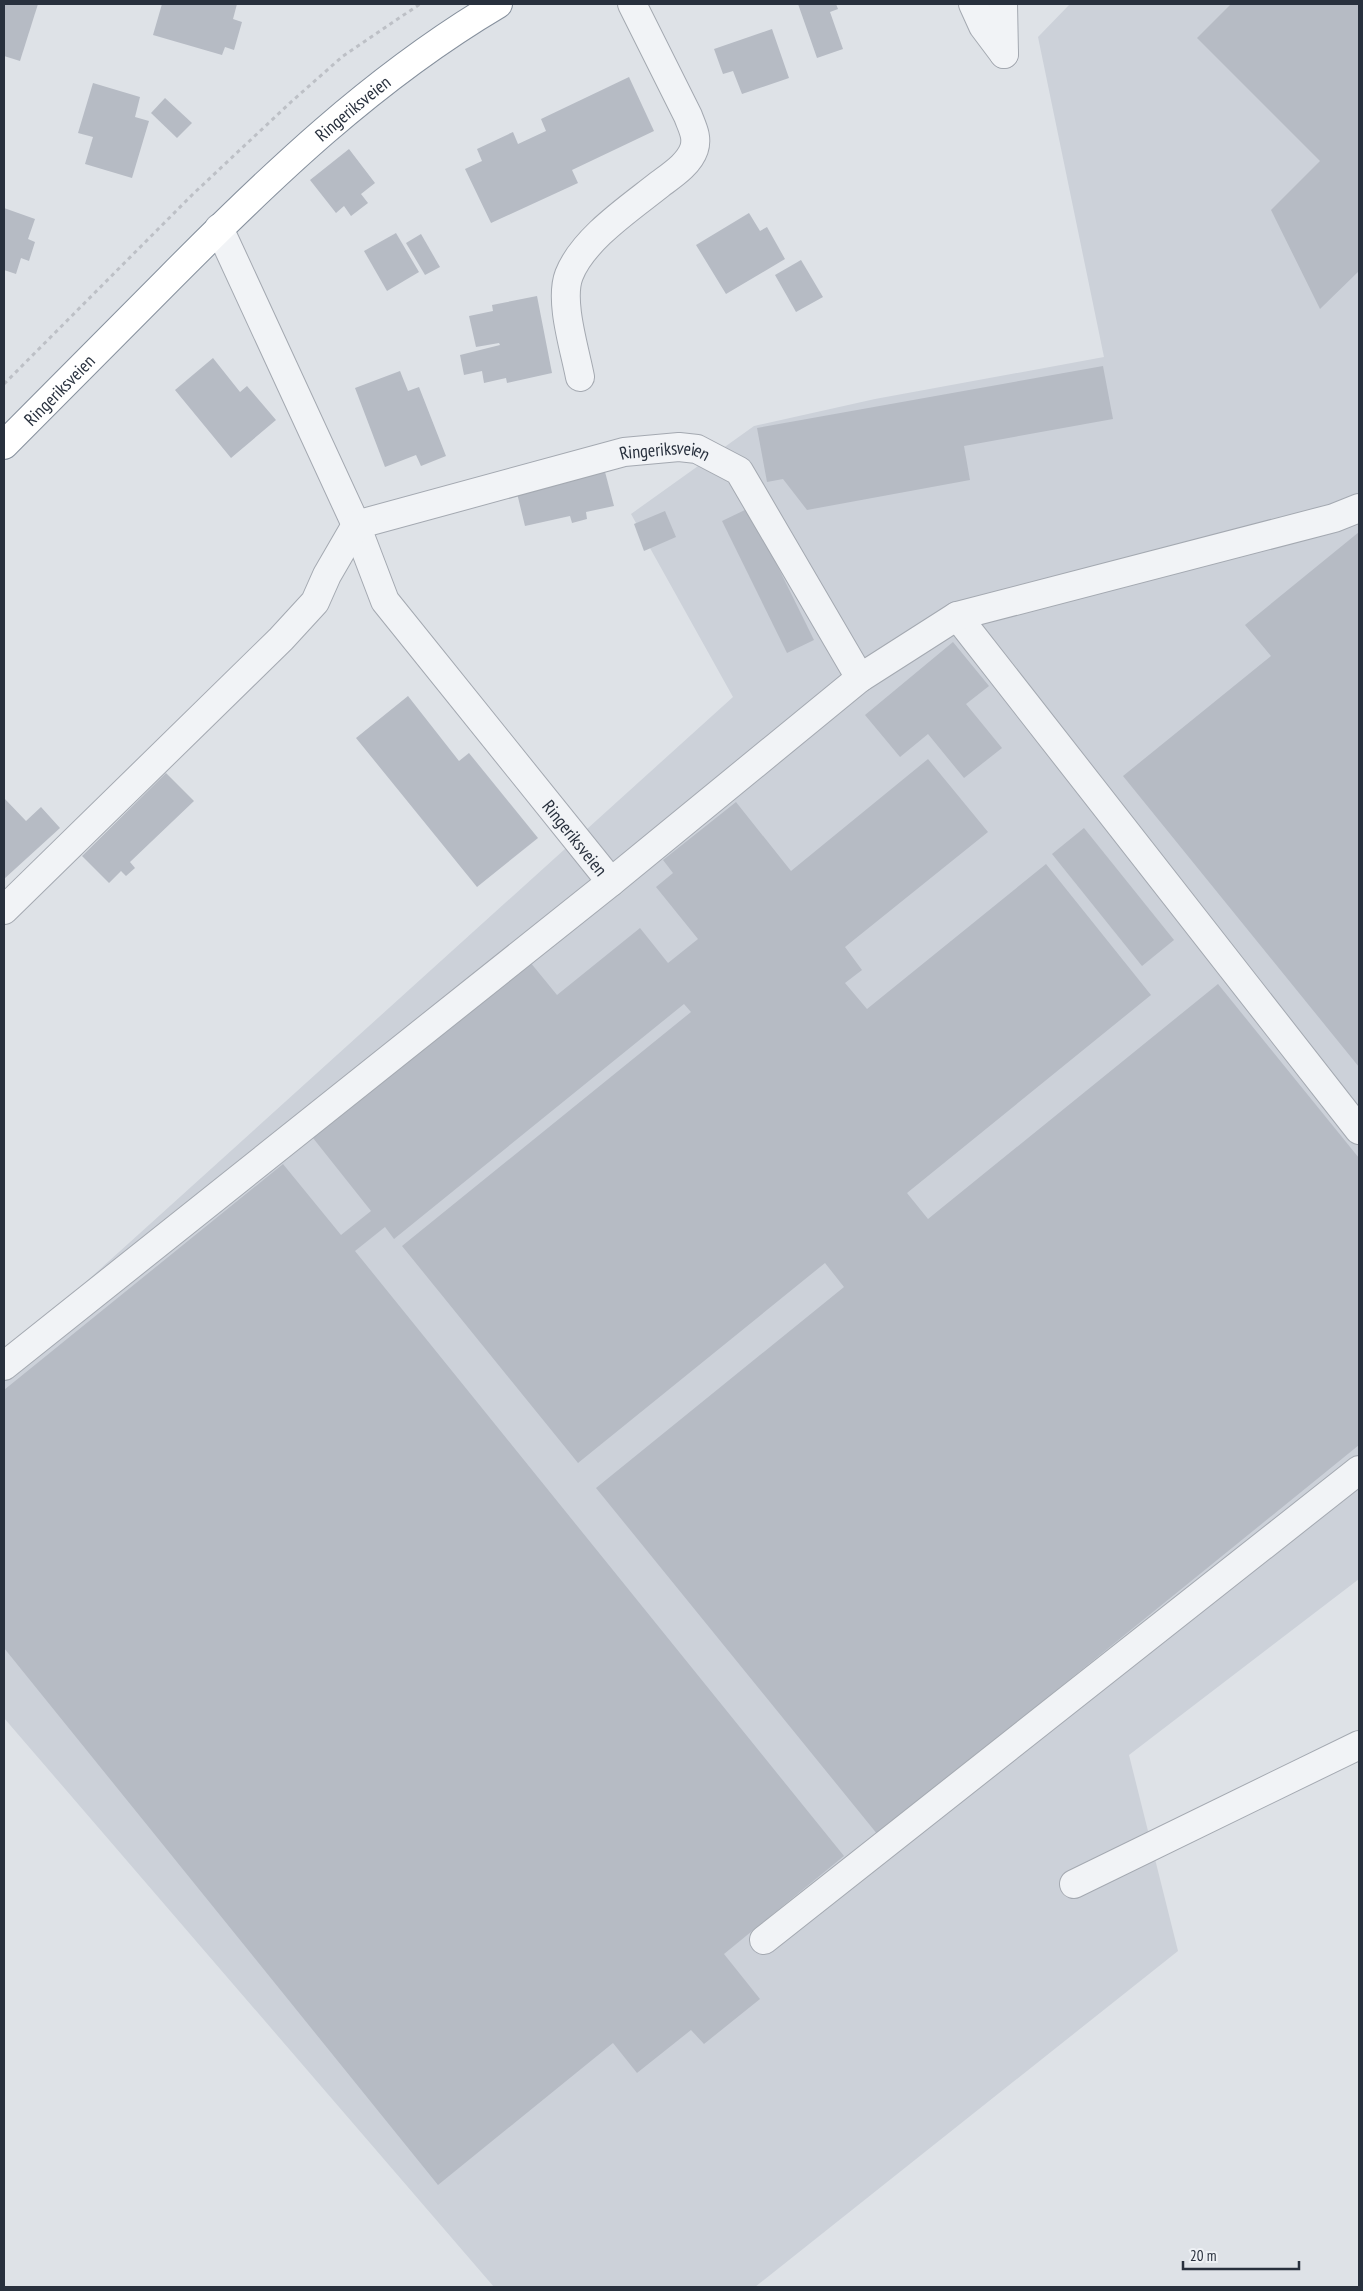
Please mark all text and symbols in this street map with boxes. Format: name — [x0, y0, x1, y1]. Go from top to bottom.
street label: Ringeriksveien — [310, 70, 395, 146]
street label: Ringeriksveien — [19, 349, 99, 430]
street label: Ringeriksveien — [617, 435, 714, 465]
street label: Ringeriksveien — [538, 795, 613, 880]
scale bar — [1183, 2238, 1299, 2270]
text: 20 m — [1190, 2246, 1216, 2265]

